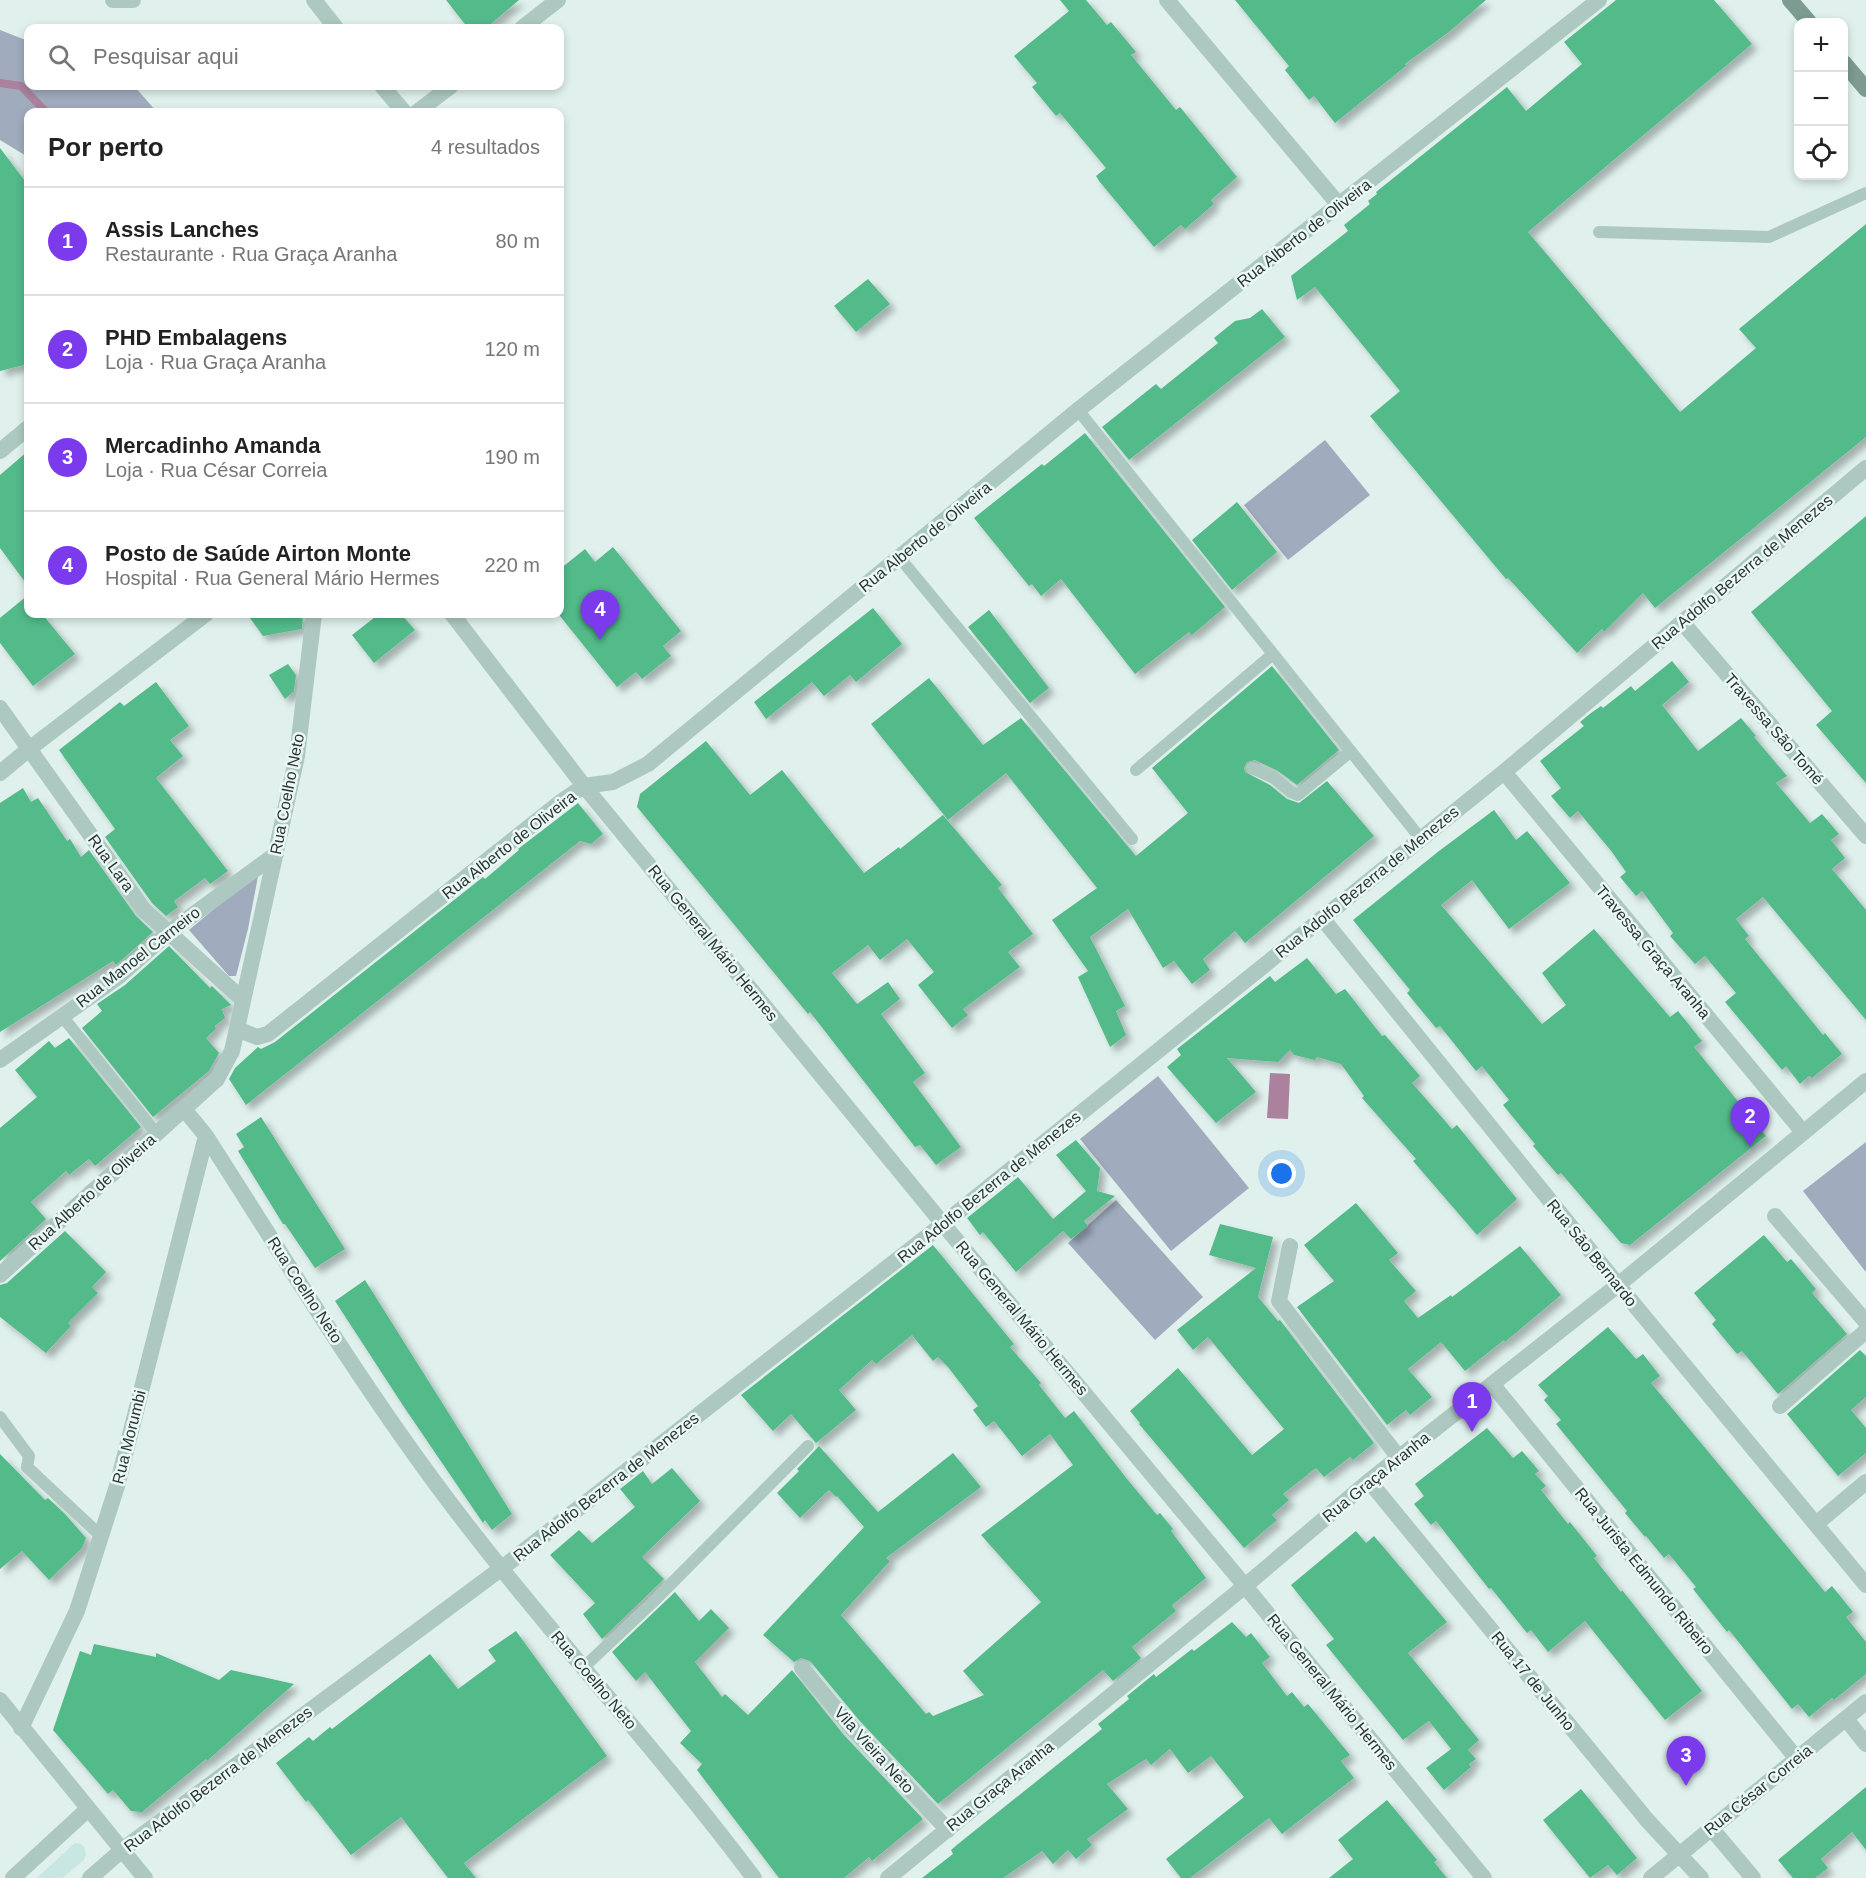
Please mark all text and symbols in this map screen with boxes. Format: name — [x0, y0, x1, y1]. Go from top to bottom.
map controls — [1794, 18, 1848, 180]
button: + — [1794, 18, 1848, 72]
search box — [24, 24, 564, 90]
icon: search — [45, 41, 78, 74]
text: Pesquisar aqui — [93, 44, 239, 69]
button: − — [1794, 72, 1848, 126]
button: locate — [1794, 126, 1848, 180]
text: Por perto — [48, 132, 164, 162]
text: 4 resultados — [431, 136, 540, 158]
street label: Rua Alberto de Oliveira — [1234, 176, 1374, 290]
text: Assis Lanches — [105, 217, 259, 242]
text: 1 — [62, 230, 73, 252]
text: 80 m — [496, 230, 540, 252]
text: Restaurante · Rua Graça Aranha — [105, 243, 397, 265]
text: PHD Embalagens — [105, 325, 287, 350]
text: 2 — [62, 338, 73, 360]
text: 120 m — [484, 338, 540, 360]
text: Loja · Rua Graça Aranha — [105, 351, 326, 373]
text: Mercadinho Amanda — [105, 433, 321, 458]
text: 3 — [62, 446, 73, 468]
text: 190 m — [484, 446, 540, 468]
text: Loja · Rua César Correia — [105, 459, 327, 481]
street label: Rua Alberto de Oliveira — [856, 479, 994, 595]
street label: Rua Adolfo Bezerra de Menezes — [1648, 491, 1836, 653]
text: Posto de Saúde Airton Monte — [105, 541, 411, 566]
text: 4 — [62, 554, 73, 576]
text: 220 m — [484, 554, 540, 576]
text: Hospital · Rua General Mário Hermes — [105, 567, 440, 589]
pin: 4 — [580, 590, 620, 640]
street label: Travessa São Tomé — [1721, 670, 1827, 788]
street label: Rua Coelho Neto — [267, 732, 307, 856]
street label: Rua Alberto de Oliveira — [439, 788, 579, 902]
street label: Rua Adolfo Bezerra de Menezes — [1272, 803, 1462, 961]
street label: Rua Lara — [85, 831, 137, 895]
street label: Rua General Mário Hermes — [645, 862, 781, 1024]
street label: Travessa Graça Aranha — [1592, 882, 1714, 1022]
street label: Rua Manoel Carneiro — [73, 903, 203, 1011]
pin: 2 — [1730, 1098, 1770, 1147]
street label: Rua Adolfo Bezerra de Menezes — [894, 1108, 1084, 1266]
street label: Rua Alberto de Oliveira — [25, 1131, 159, 1253]
your location — [1267, 1159, 1296, 1188]
street label: Rua São Bernardo — [1544, 1196, 1640, 1310]
street label: Rua Coelho Neto — [264, 1234, 346, 1346]
street label: Rua General Mário Hermes — [953, 1238, 1091, 1398]
pin: 1 — [1452, 1382, 1492, 1432]
street label: Rua Morumbi — [109, 1388, 149, 1486]
street label: Rua Adolfo Bezerra de Menezes — [510, 1409, 702, 1565]
street label: Rua Graça Aranha — [1319, 1429, 1433, 1525]
street label: Rua Jurista Edmundo Ribeiro — [1572, 1484, 1716, 1658]
street label: Rua General Mário Hermes — [1264, 1611, 1400, 1773]
street label: Rua Coelho Neto — [548, 1628, 640, 1733]
street label: Rua 17 de Junho — [1488, 1628, 1578, 1734]
street label: Rua Adolfo Bezerra de Menezes — [121, 1703, 315, 1855]
street label: Vila Vieira Neto — [831, 1704, 917, 1797]
pin: 3 — [1666, 1736, 1706, 1786]
street label: Rua Graça Aranha — [943, 1738, 1057, 1834]
street label: Rua César Correia — [1701, 1741, 1815, 1839]

